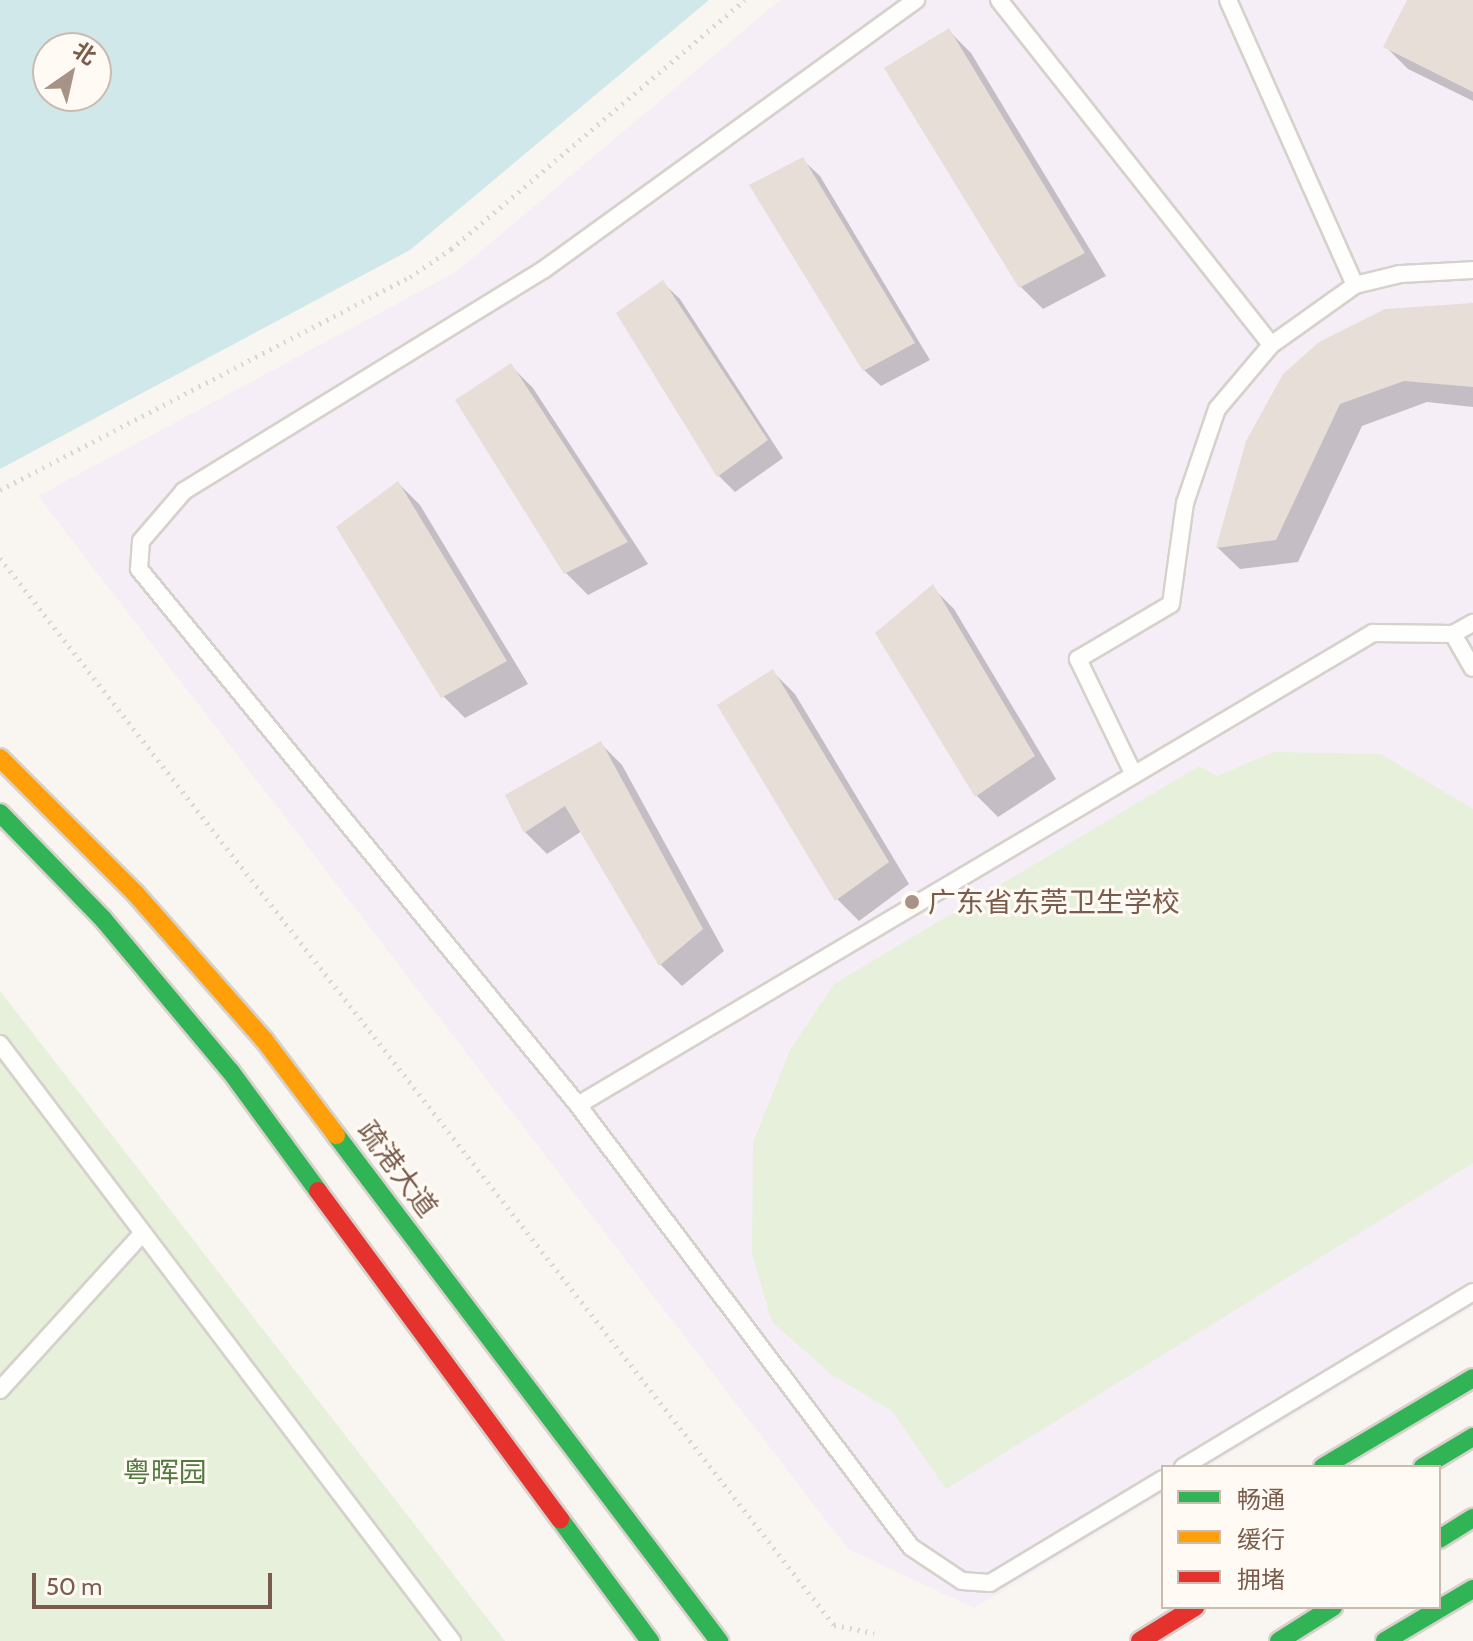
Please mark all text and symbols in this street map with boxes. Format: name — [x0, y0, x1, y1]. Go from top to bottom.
north arrow — [32, 32, 112, 112]
text: 北 — [68, 36, 101, 71]
place label: 广东省东莞卫生学校 — [928, 885, 1180, 919]
marker: 广东省东莞卫生学校 — [903, 893, 921, 911]
street label: 疏港大道 — [351, 1114, 445, 1224]
park label: 粤晖园 — [123, 1455, 207, 1489]
legend — [1161, 1465, 1441, 1609]
text: 畅通 — [1237, 1485, 1285, 1514]
text: 缓行 — [1237, 1525, 1285, 1554]
scale bar — [36, 1557, 276, 1607]
text: 拥堵 — [1237, 1565, 1285, 1594]
text: 50 m — [46, 1572, 102, 1601]

